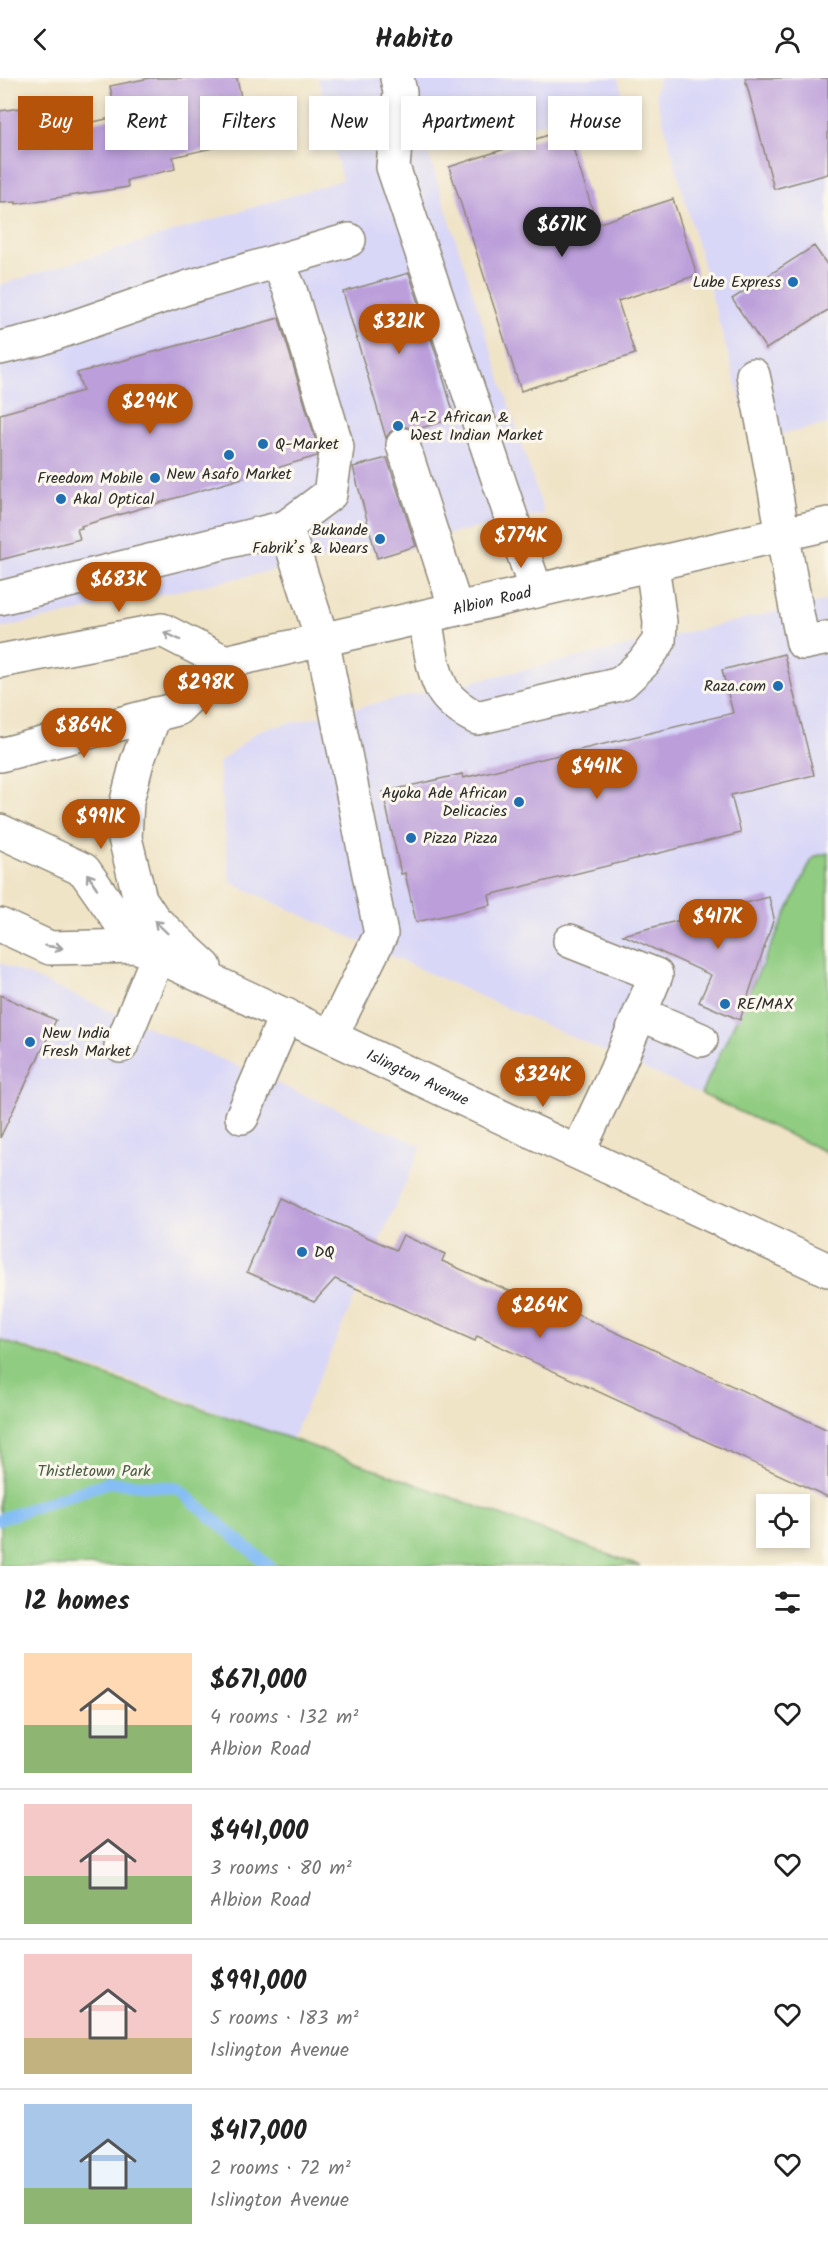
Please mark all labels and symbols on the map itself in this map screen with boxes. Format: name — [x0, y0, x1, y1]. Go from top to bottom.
pin: $671K — [520, 207, 604, 258]
place label: Lube Express — [693, 270, 781, 295]
marker: Lube Express — [786, 275, 800, 289]
pin: $321K — [357, 304, 441, 355]
pin: $294K — [108, 384, 192, 435]
place label: A-Z African & West Indian Market — [410, 405, 544, 448]
marker: A-Z African & West Indian Market — [391, 419, 405, 433]
place label: Q-Market — [275, 432, 340, 457]
marker: Q-Market — [256, 437, 270, 451]
marker: New Asafo Market — [222, 448, 236, 462]
place label: New Asafo Market — [166, 462, 292, 487]
place label: Freedom Mobile — [37, 466, 143, 491]
marker: Freedom Mobile — [148, 471, 162, 485]
place label: Akal Optical — [73, 487, 154, 512]
marker: Akal Optical — [54, 492, 68, 506]
place label: Bukande Fabrik’s & Wears — [252, 518, 368, 561]
pin: $774K — [479, 518, 563, 569]
marker: Bukande Fabrik’s & Wears — [373, 532, 387, 546]
pin: $683K — [77, 562, 161, 613]
street label: Albion Road — [450, 580, 535, 622]
one-way arrow — [164, 629, 182, 641]
pin: $298K — [164, 665, 248, 716]
place label: Raza.com — [704, 674, 766, 699]
marker: Raza.com — [771, 679, 785, 693]
pin: $864K — [42, 708, 126, 759]
pin: $441K — [555, 749, 639, 800]
place label: Ayoka Ade African Delicacies — [382, 781, 507, 824]
marker: Ayoka Ade African Delicacies — [512, 795, 526, 809]
pin: $991K — [59, 799, 143, 850]
place label: Pizza Pizza — [423, 826, 498, 851]
marker: Pizza Pizza — [404, 831, 418, 845]
one-way arrow — [86, 873, 98, 890]
pin: $417K — [676, 899, 760, 950]
one-way arrow — [153, 919, 168, 934]
one-way arrow — [44, 941, 63, 952]
place label: RE/MAX — [737, 992, 795, 1017]
marker: RE/MAX — [718, 997, 732, 1011]
place label: New India Fresh Market — [42, 1021, 132, 1064]
marker: New India Fresh Market — [23, 1035, 37, 1049]
street label: Islington Avenue — [362, 1043, 473, 1113]
pin: $324K — [501, 1057, 585, 1108]
place label: DQ — [314, 1240, 335, 1265]
marker: DQ — [295, 1245, 309, 1259]
pin: $264K — [498, 1288, 582, 1339]
park label: Thistletown Park — [37, 1459, 151, 1484]

